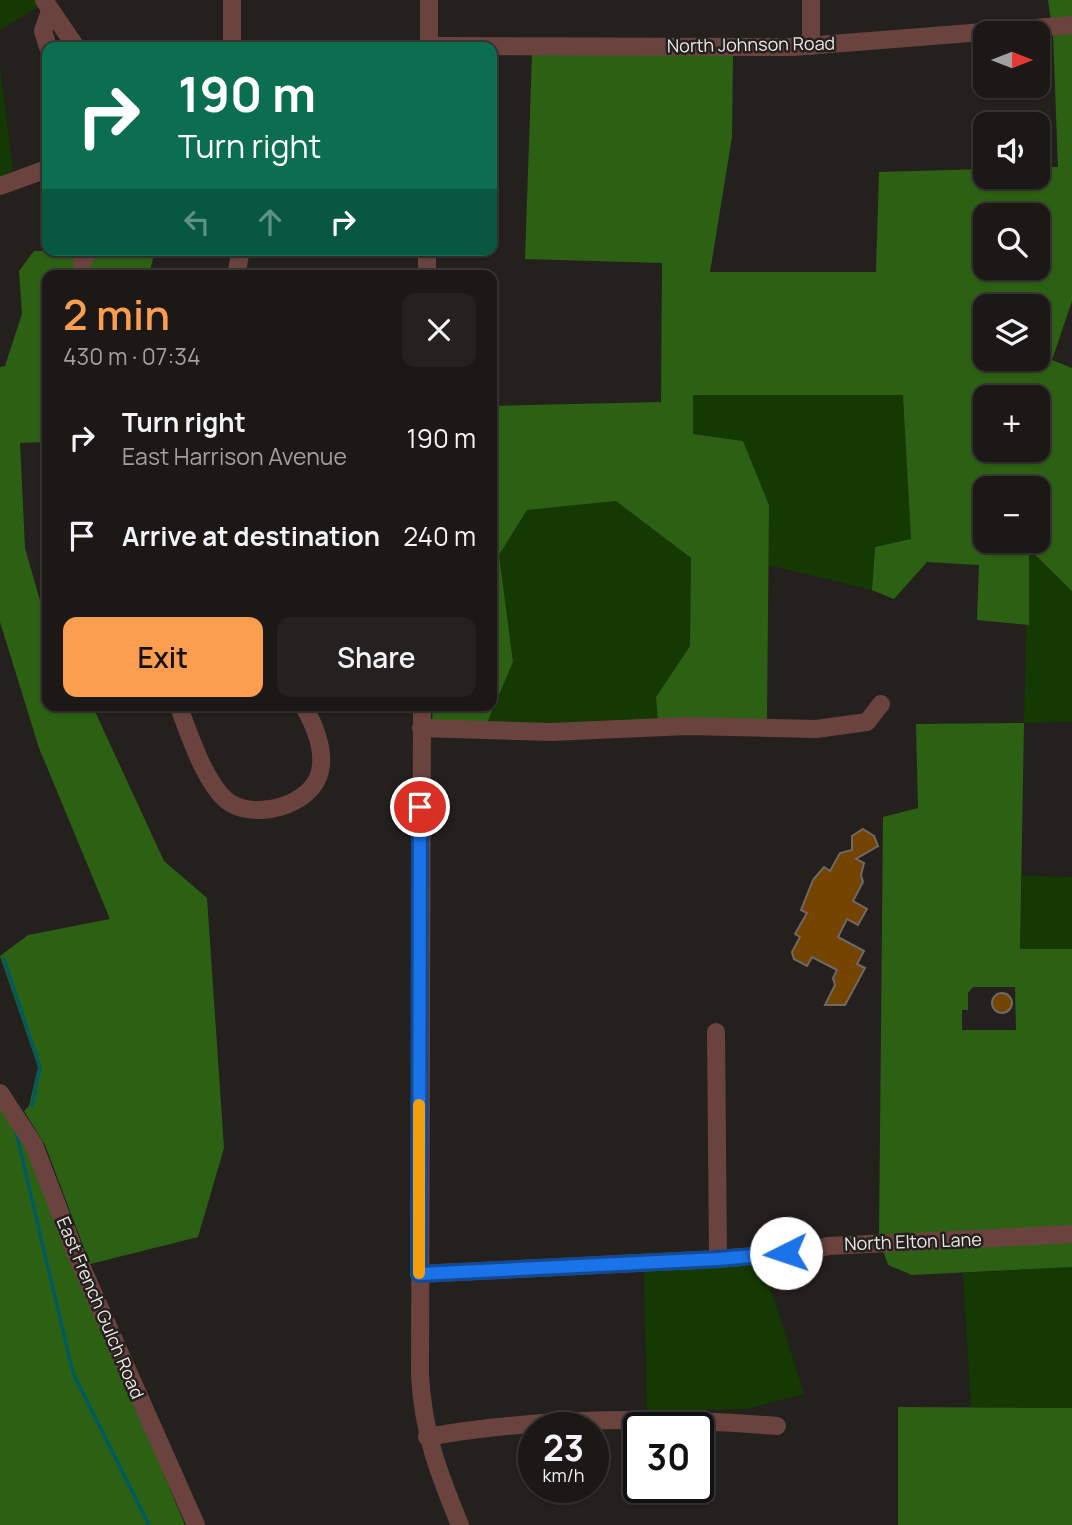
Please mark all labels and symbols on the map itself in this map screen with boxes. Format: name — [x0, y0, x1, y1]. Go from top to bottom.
north arrow — [973, 21, 1050, 98]
street label: North Johnson Road — [667, 31, 835, 57]
pin — [390, 777, 450, 837]
street label: East French Gulch Road — [52, 1213, 150, 1402]
position arrow — [749, 1216, 823, 1290]
street label: North Elton Lane — [844, 1227, 982, 1255]
speed limit sign: 30 — [623, 1412, 714, 1503]

